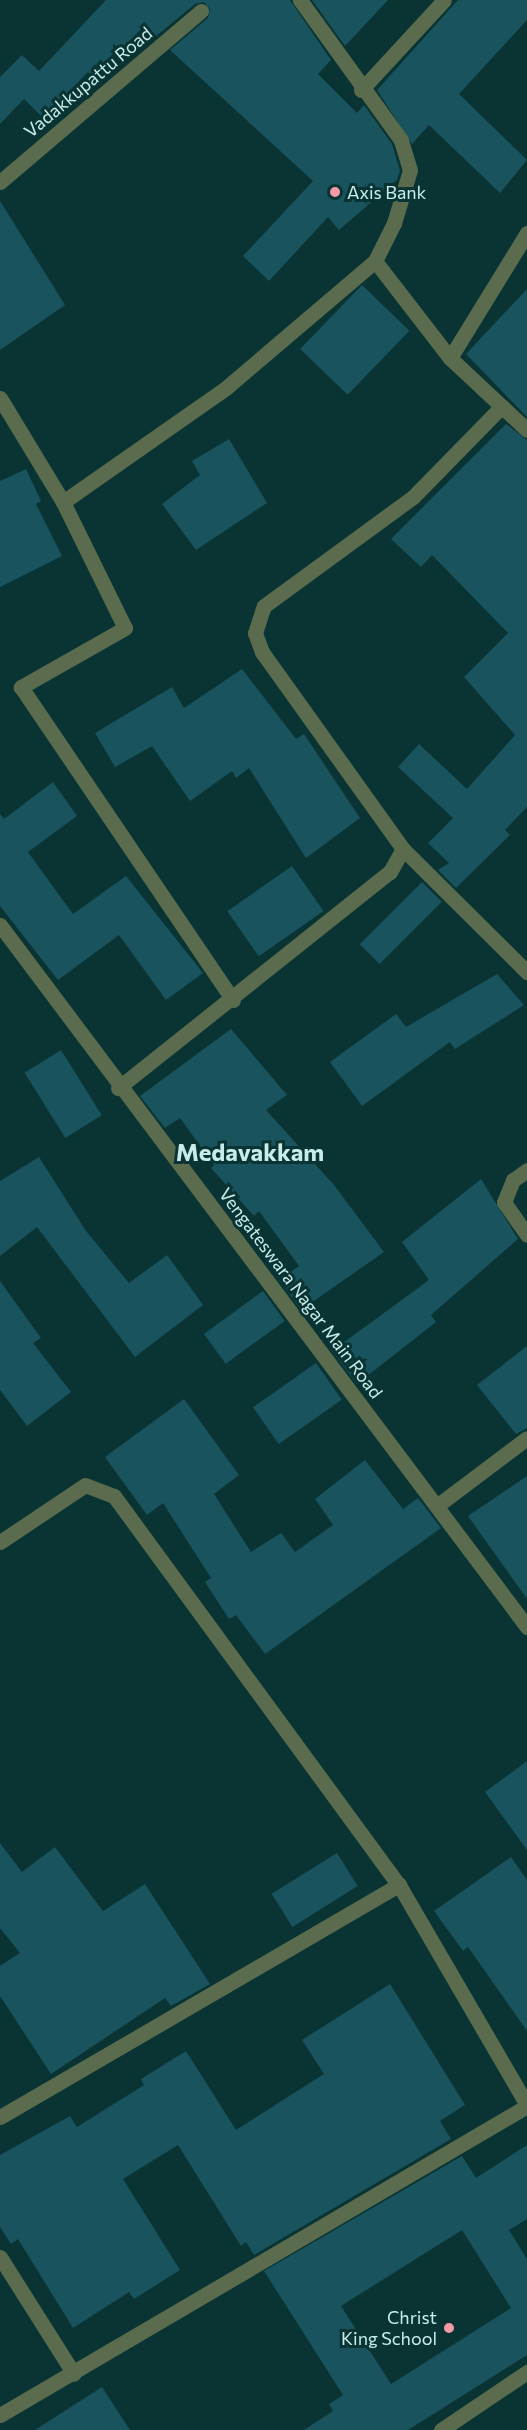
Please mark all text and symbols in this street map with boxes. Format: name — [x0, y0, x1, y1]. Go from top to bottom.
street label: Vadakkupattu Road — [20, 22, 156, 142]
place label: Axis Bank — [347, 181, 426, 203]
marker: Axis Bank — [328, 185, 342, 199]
district label: Medavakkam — [176, 1138, 324, 1166]
street label: Vengateswara Nagar Main Road — [215, 1184, 387, 1402]
place label: Christ King School — [341, 2307, 437, 2350]
marker: Christ King School — [442, 2321, 456, 2335]

